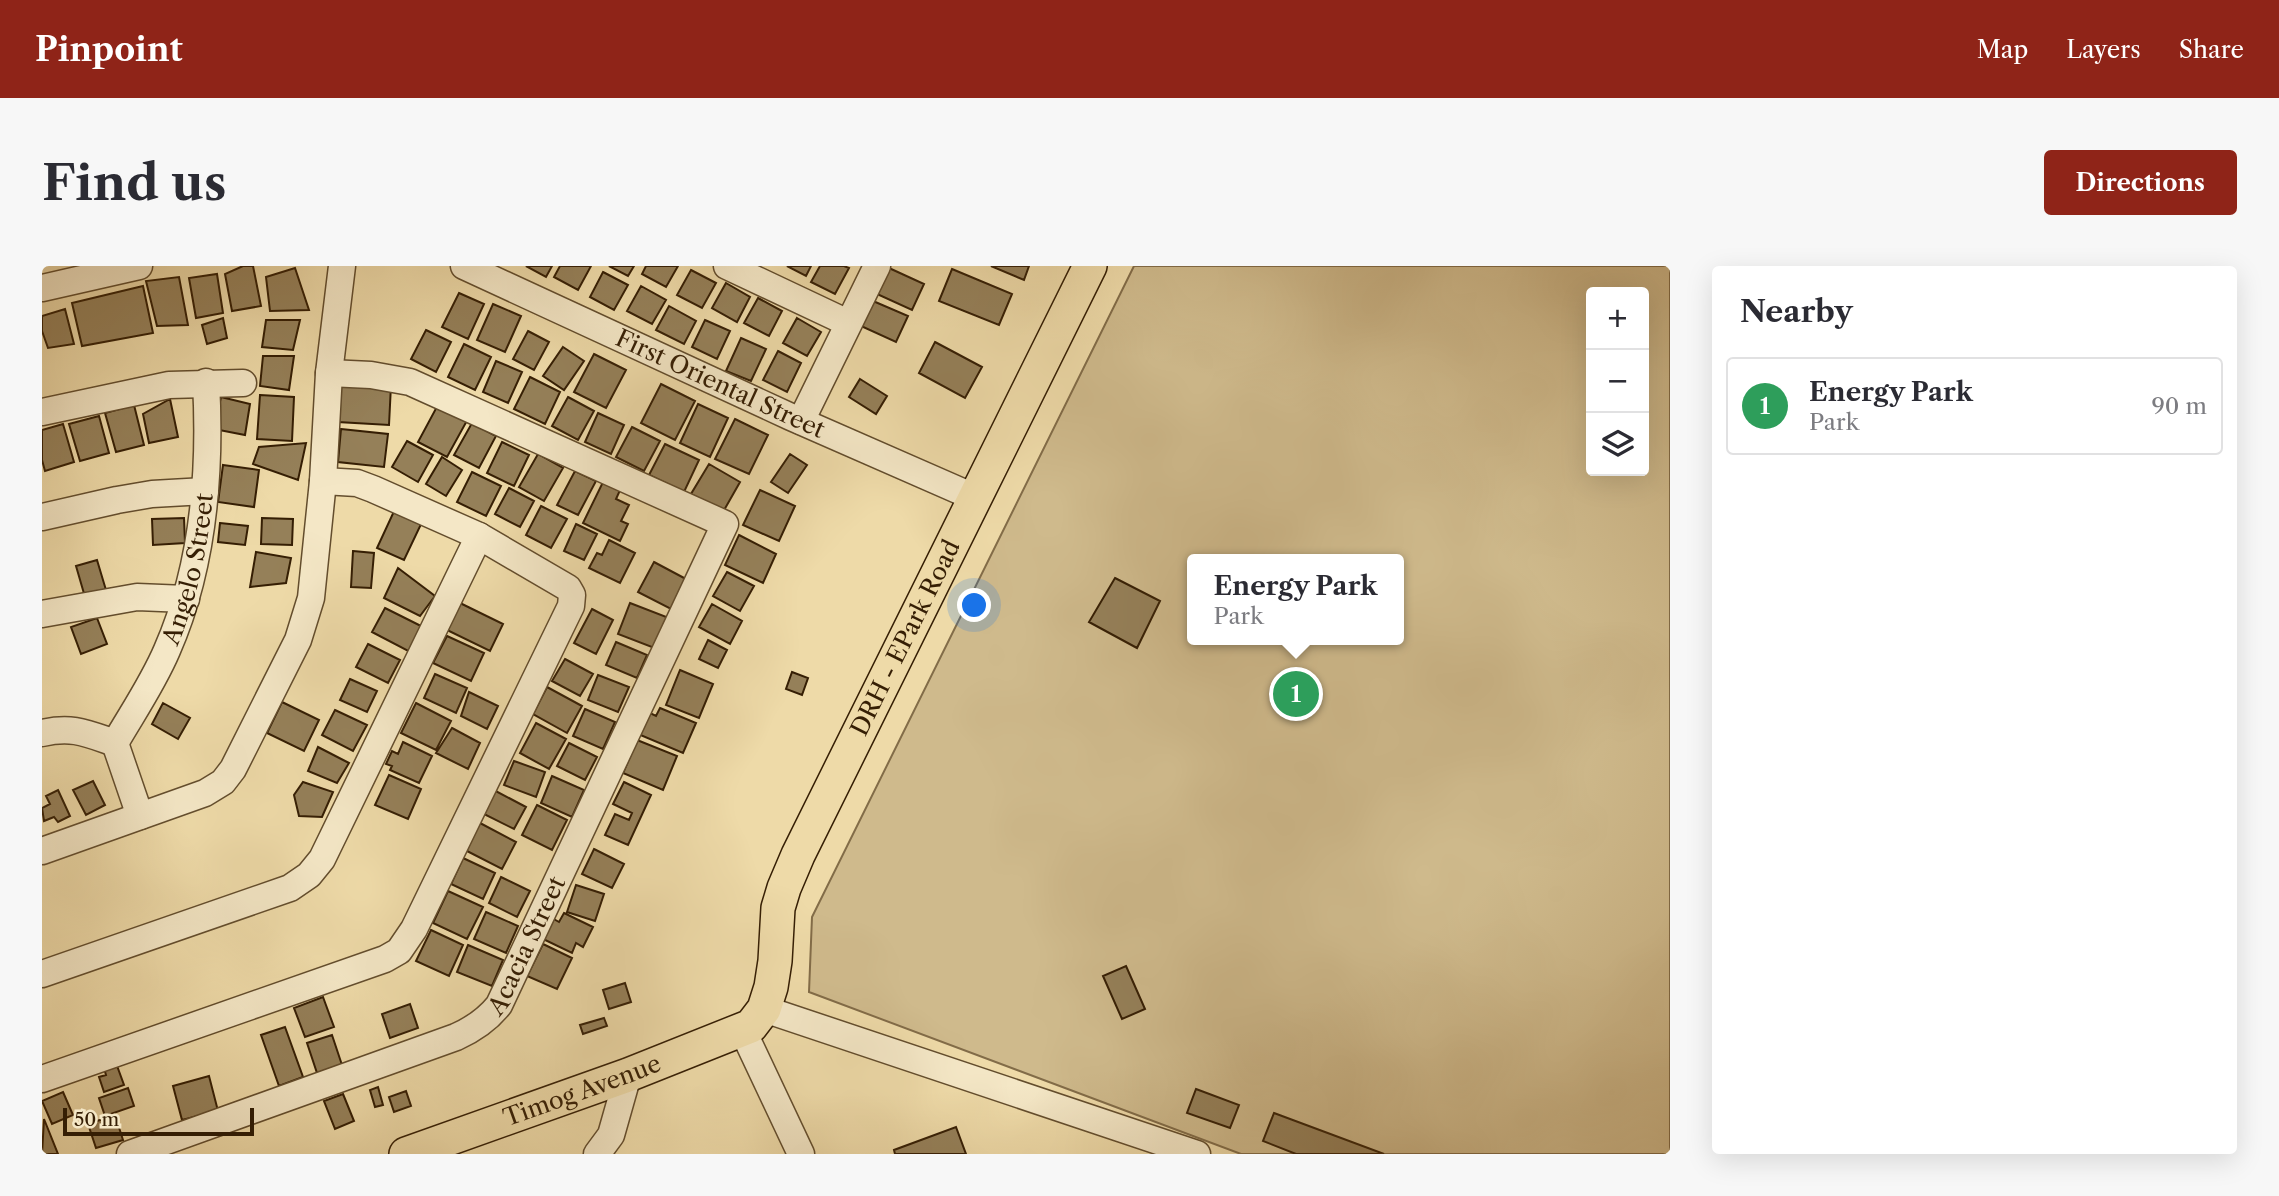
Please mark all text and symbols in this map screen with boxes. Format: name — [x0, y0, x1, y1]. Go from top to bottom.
text: Pinpoint — [35, 29, 183, 70]
text: Map — [1977, 35, 2028, 64]
text: Layers — [2066, 35, 2141, 64]
text: Share — [2179, 35, 2244, 64]
button: Directions — [2044, 150, 2237, 215]
text: Find us — [42, 152, 226, 213]
map controls — [1586, 287, 1649, 476]
button: + — [1586, 287, 1649, 350]
text: Nearby — [1740, 293, 1853, 330]
street label: First Oriental Street — [611, 323, 830, 444]
button: − — [1586, 350, 1649, 413]
text: Energy Park — [1809, 376, 1973, 408]
text: 1 — [1760, 392, 1770, 420]
text: 90 m — [2151, 392, 2207, 420]
text: Park — [1809, 408, 1859, 436]
button: layers — [1586, 413, 1649, 476]
street label: Angelo Street — [155, 491, 219, 650]
street label: DRH - EPark Road — [844, 534, 966, 740]
popup — [1187, 554, 1404, 645]
text: Energy Park — [1214, 570, 1377, 602]
your location — [957, 588, 991, 622]
text: Park — [1214, 602, 1264, 630]
pin: 1 — [1273, 668, 1319, 720]
street label: Acacia Street — [481, 871, 572, 1022]
street label: Timog Avenue — [499, 1048, 665, 1132]
scale bar — [63, 1105, 254, 1137]
text: 50 m — [74, 1108, 119, 1131]

